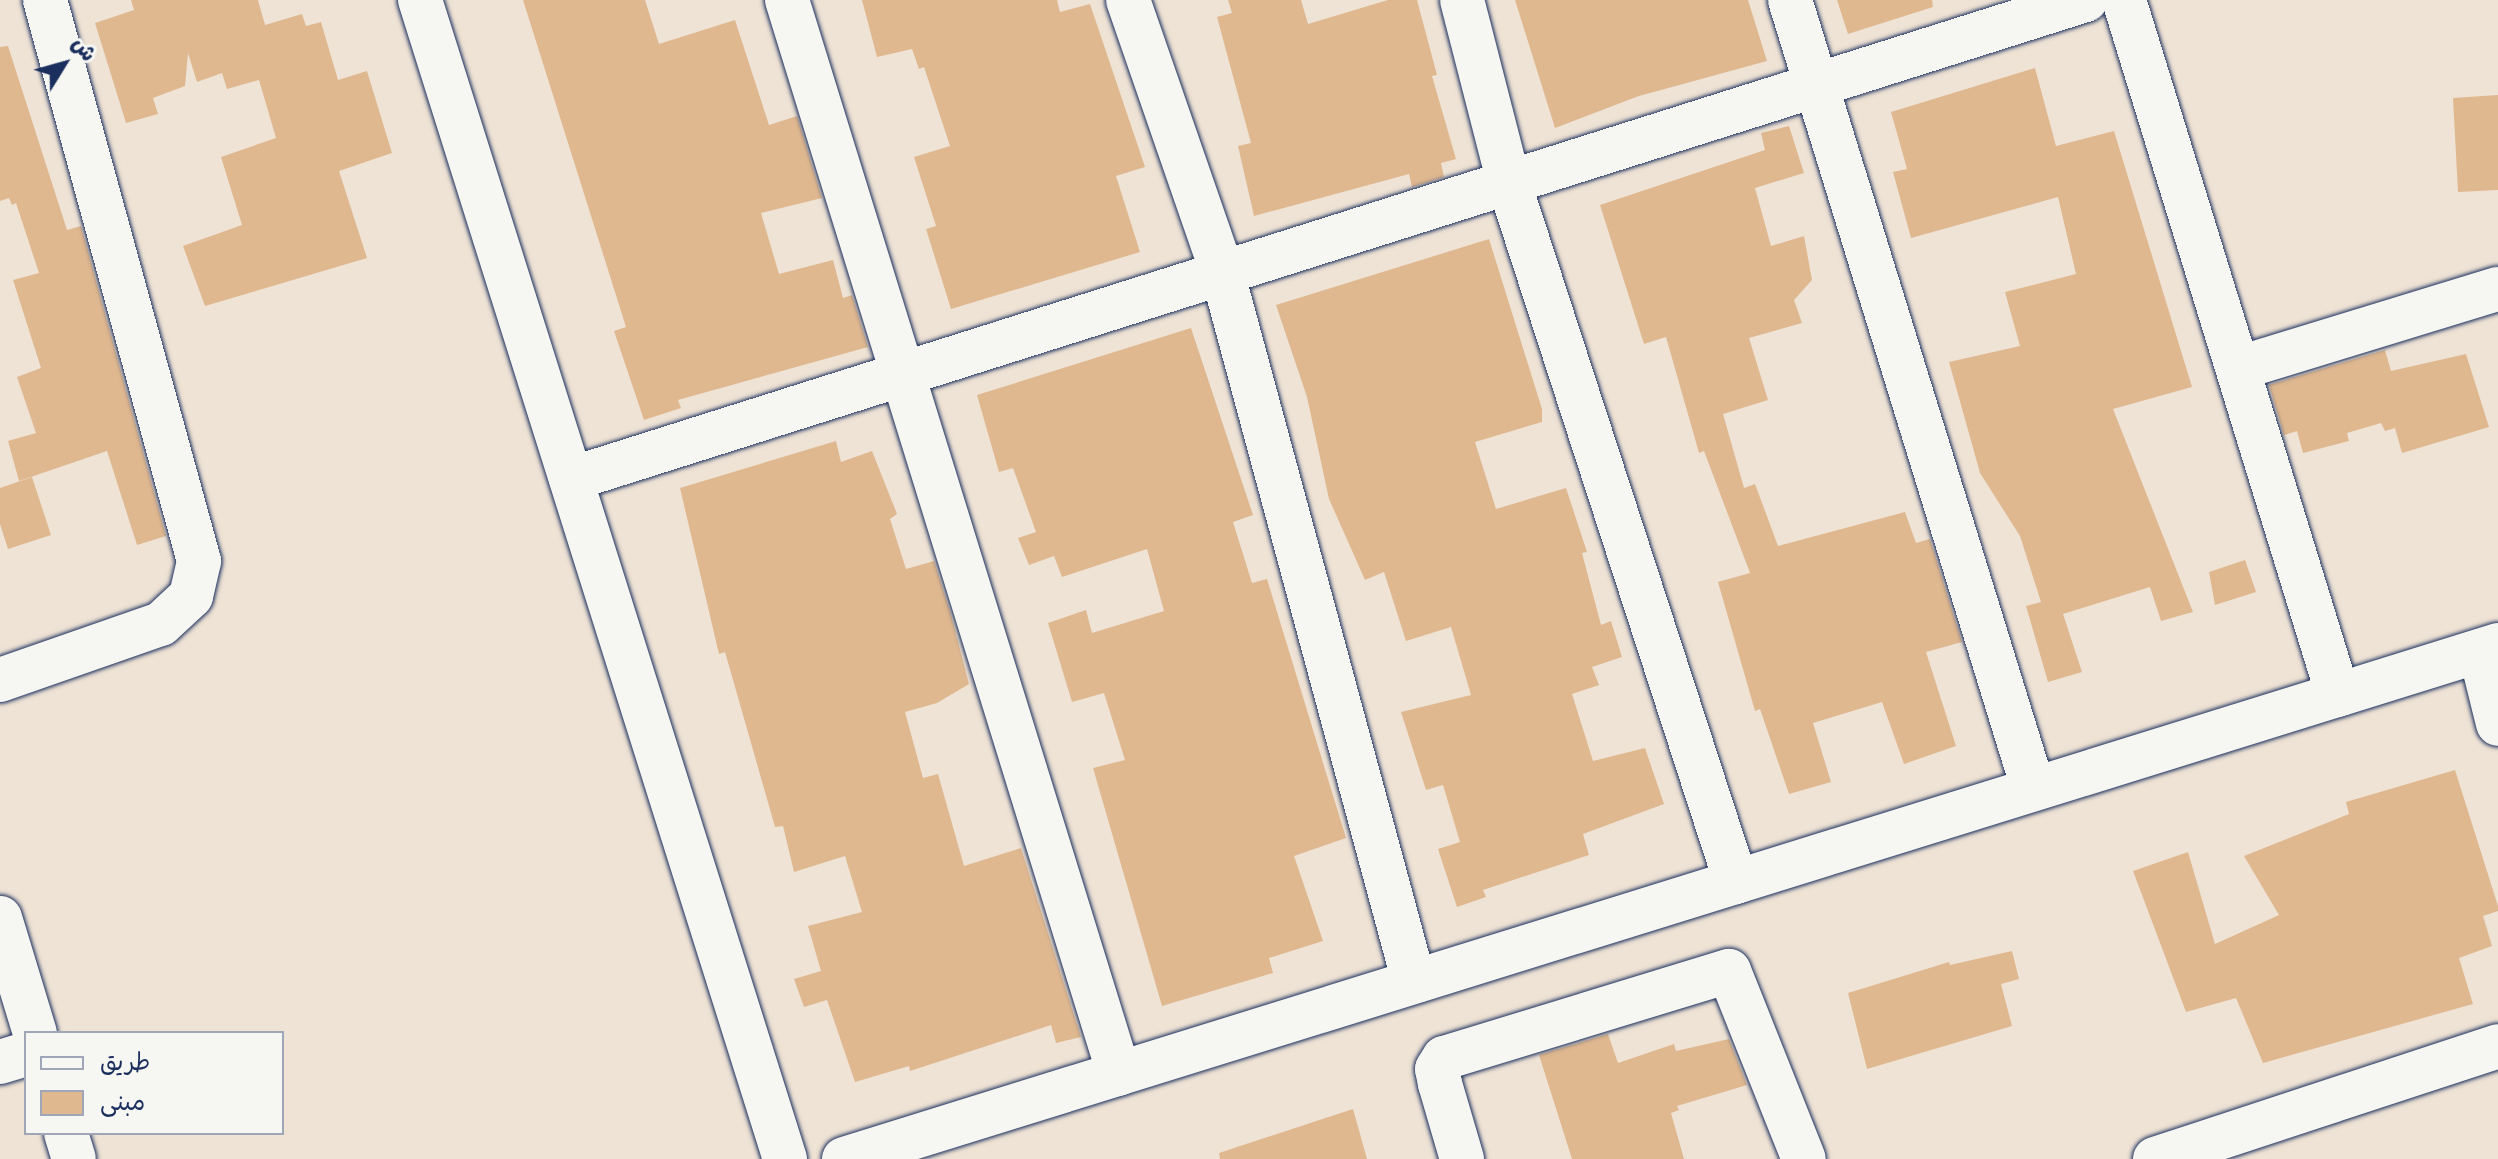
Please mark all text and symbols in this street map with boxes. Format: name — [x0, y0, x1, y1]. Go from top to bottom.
north arrow — [24, 24, 104, 104]
text: ش — [65, 31, 102, 68]
legend — [24, 1031, 284, 1135]
text: طريق — [100, 1048, 150, 1079]
text: مبنى — [100, 1088, 145, 1119]

